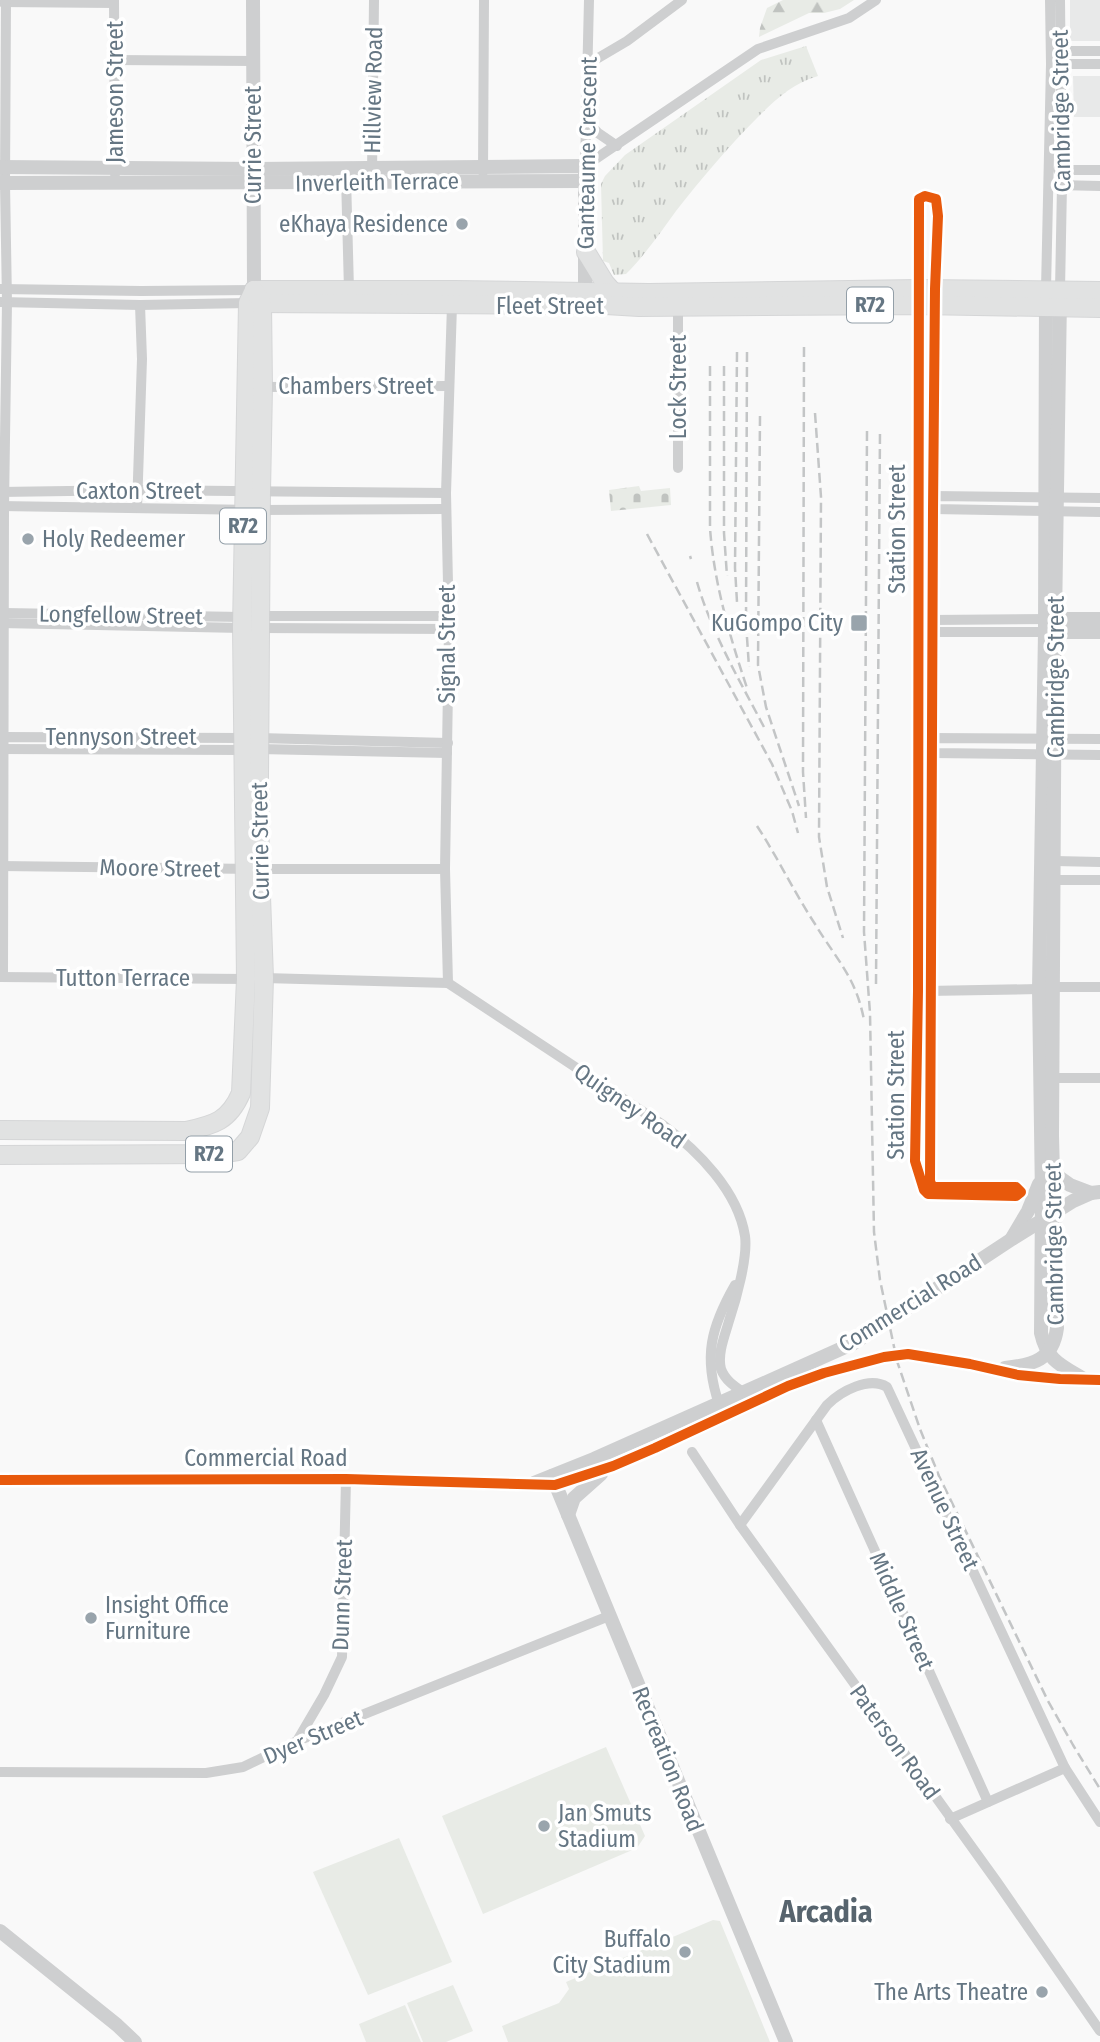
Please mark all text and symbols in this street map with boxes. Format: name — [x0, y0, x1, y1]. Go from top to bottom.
street label: Jameson Street — [101, 20, 129, 163]
street label: Hillview Road — [358, 26, 388, 154]
street label: Cambridge Street — [1046, 29, 1076, 193]
street label: Ganteaume Crescent — [571, 56, 603, 250]
street label: Currie Street — [239, 85, 267, 204]
street label: Inverleith Terrace — [295, 167, 459, 197]
place label: eKhaya Residence — [279, 210, 448, 238]
marker: eKhaya Residence — [454, 216, 470, 232]
road number: R72 — [847, 288, 893, 322]
street label: Fleet Street — [496, 292, 604, 320]
street label: Lock Street — [664, 334, 692, 439]
street label: Chambers Street — [278, 372, 434, 400]
street label: Station Street — [883, 464, 911, 594]
street label: Caxton Street — [76, 477, 203, 505]
road number: R72 — [220, 508, 266, 544]
place label: Holy Redeemer — [42, 525, 185, 553]
marker: Holy Redeemer — [20, 531, 36, 547]
street label: Signal Street — [433, 584, 461, 704]
street label: Cambridge Street — [1042, 595, 1070, 758]
street label: Longfellow Street — [39, 600, 204, 630]
place label: KuGompo City — [711, 609, 844, 637]
marker: KuGompo City — [849, 613, 869, 633]
street label: Tennyson Street — [46, 723, 197, 751]
street label: Currie Street — [245, 781, 275, 900]
street label: Moore Street — [99, 853, 221, 883]
street label: Tutton Terrace — [56, 964, 190, 992]
street label: Station Street — [882, 1030, 910, 1160]
street label: Quigney Road — [569, 1057, 691, 1155]
road number: R72 — [186, 1136, 232, 1172]
street label: Cambridge Street — [1039, 1162, 1069, 1326]
street label: Commercial Road — [833, 1248, 987, 1358]
street label: Commercial Road — [184, 1444, 348, 1472]
street label: Avenue Street — [905, 1444, 986, 1575]
street label: Dunn Street — [326, 1538, 358, 1651]
street label: Middle Street — [864, 1548, 941, 1675]
place label: Insight Office Furniture — [105, 1591, 229, 1645]
marker: Insight Office Furniture — [83, 1610, 99, 1626]
street label: Paterson Road — [844, 1679, 946, 1805]
street label: Recreation Road — [626, 1682, 710, 1836]
street label: Dyer Street — [259, 1703, 367, 1770]
place label: Jan Smuts Stadium — [558, 1799, 652, 1853]
marker: Jan Smuts Stadium — [536, 1818, 552, 1834]
district label: Arcadia — [778, 1894, 873, 1930]
place label: Buffalo City Stadium — [553, 1925, 671, 1979]
marker: Buffalo City Stadium — [677, 1944, 693, 1960]
place label: The Arts Theatre — [874, 1978, 1028, 2006]
marker: The Arts Theatre — [1034, 1984, 1050, 2000]

